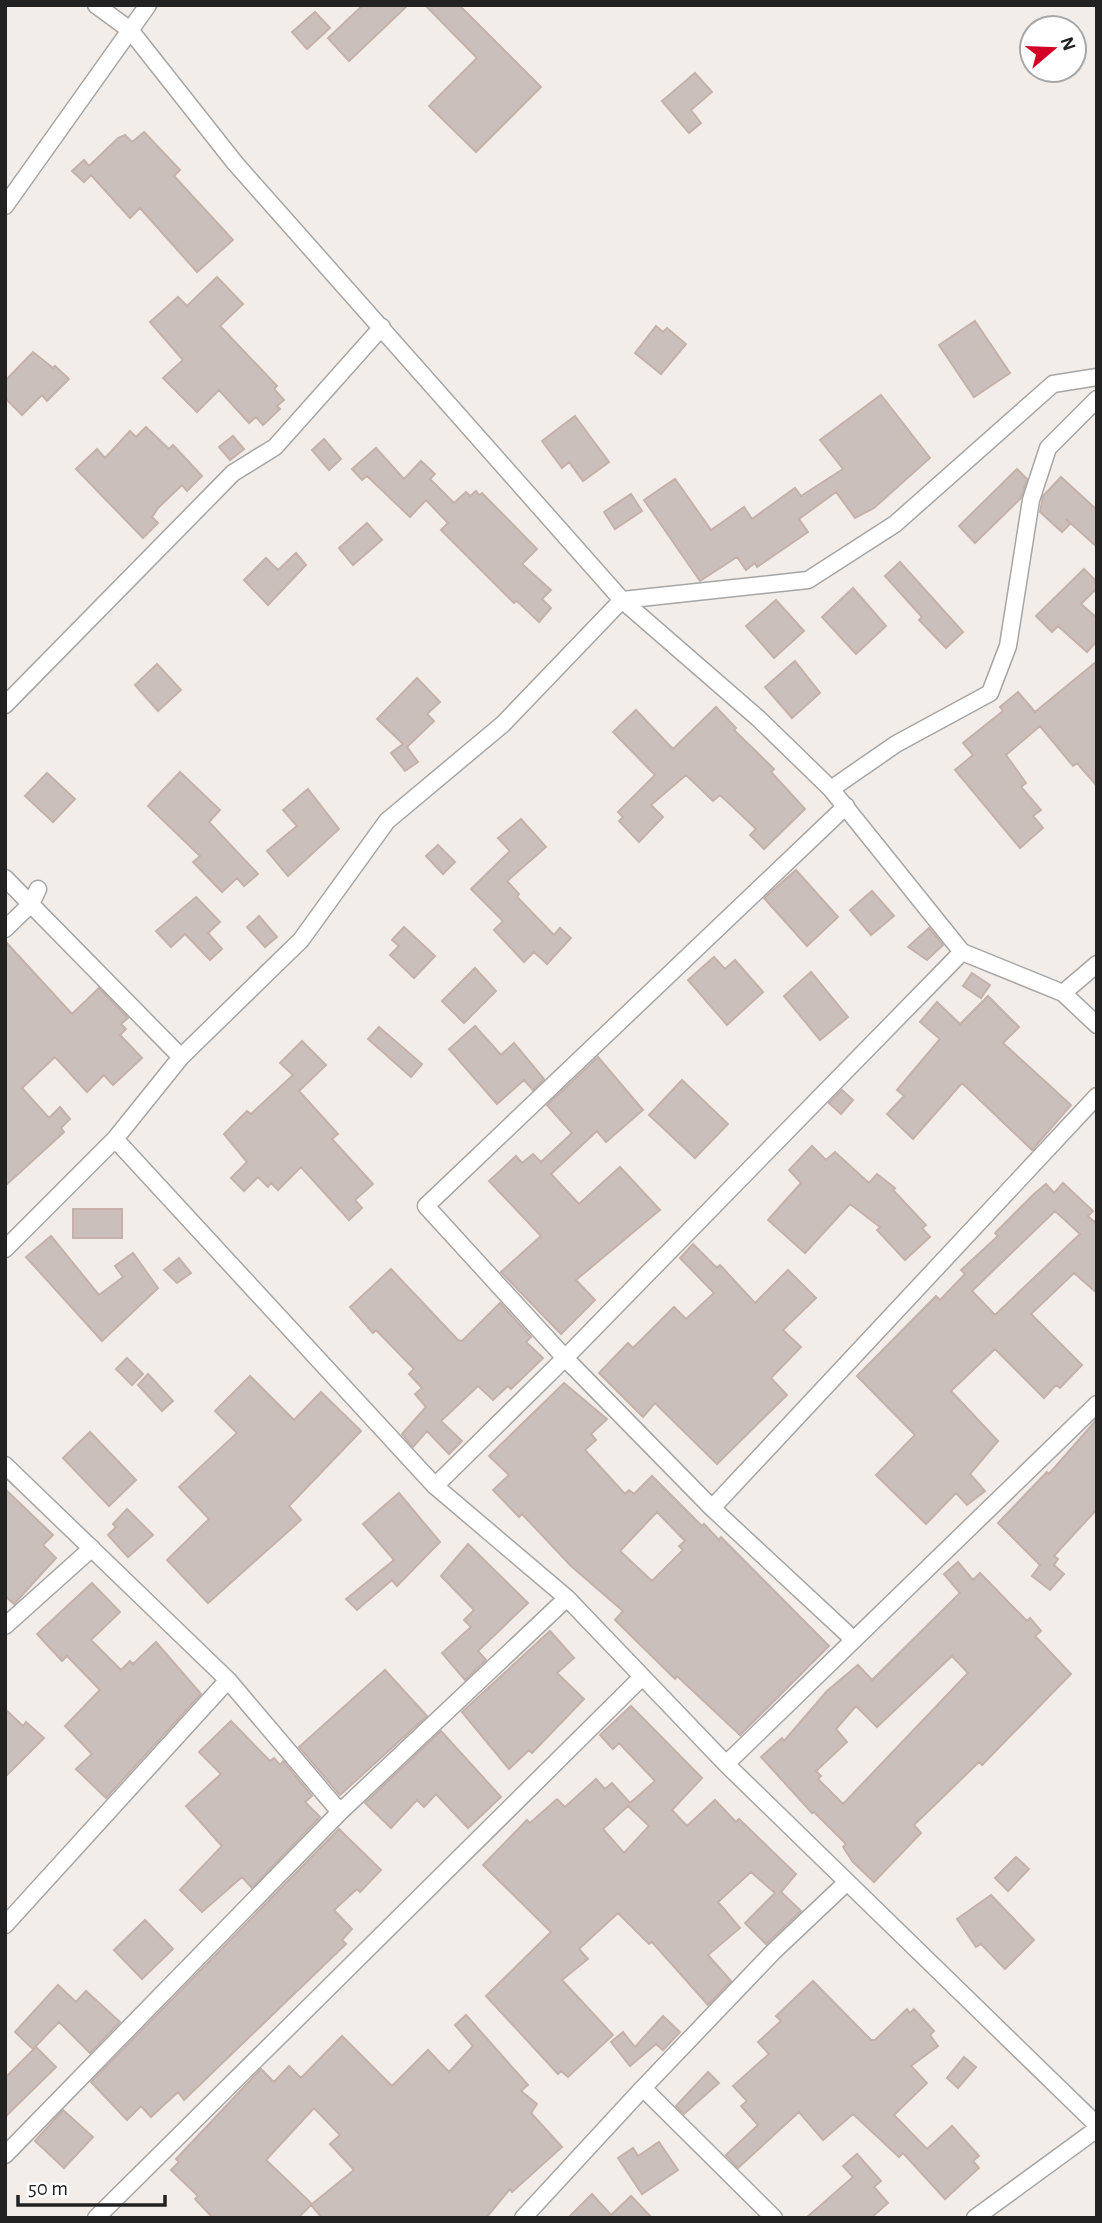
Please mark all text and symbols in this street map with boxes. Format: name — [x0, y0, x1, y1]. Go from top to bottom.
north arrow — [1018, 14, 1088, 84]
text: N — [1057, 35, 1079, 53]
scale bar — [18, 2164, 164, 2208]
text: 50 m — [28, 2178, 68, 2199]

